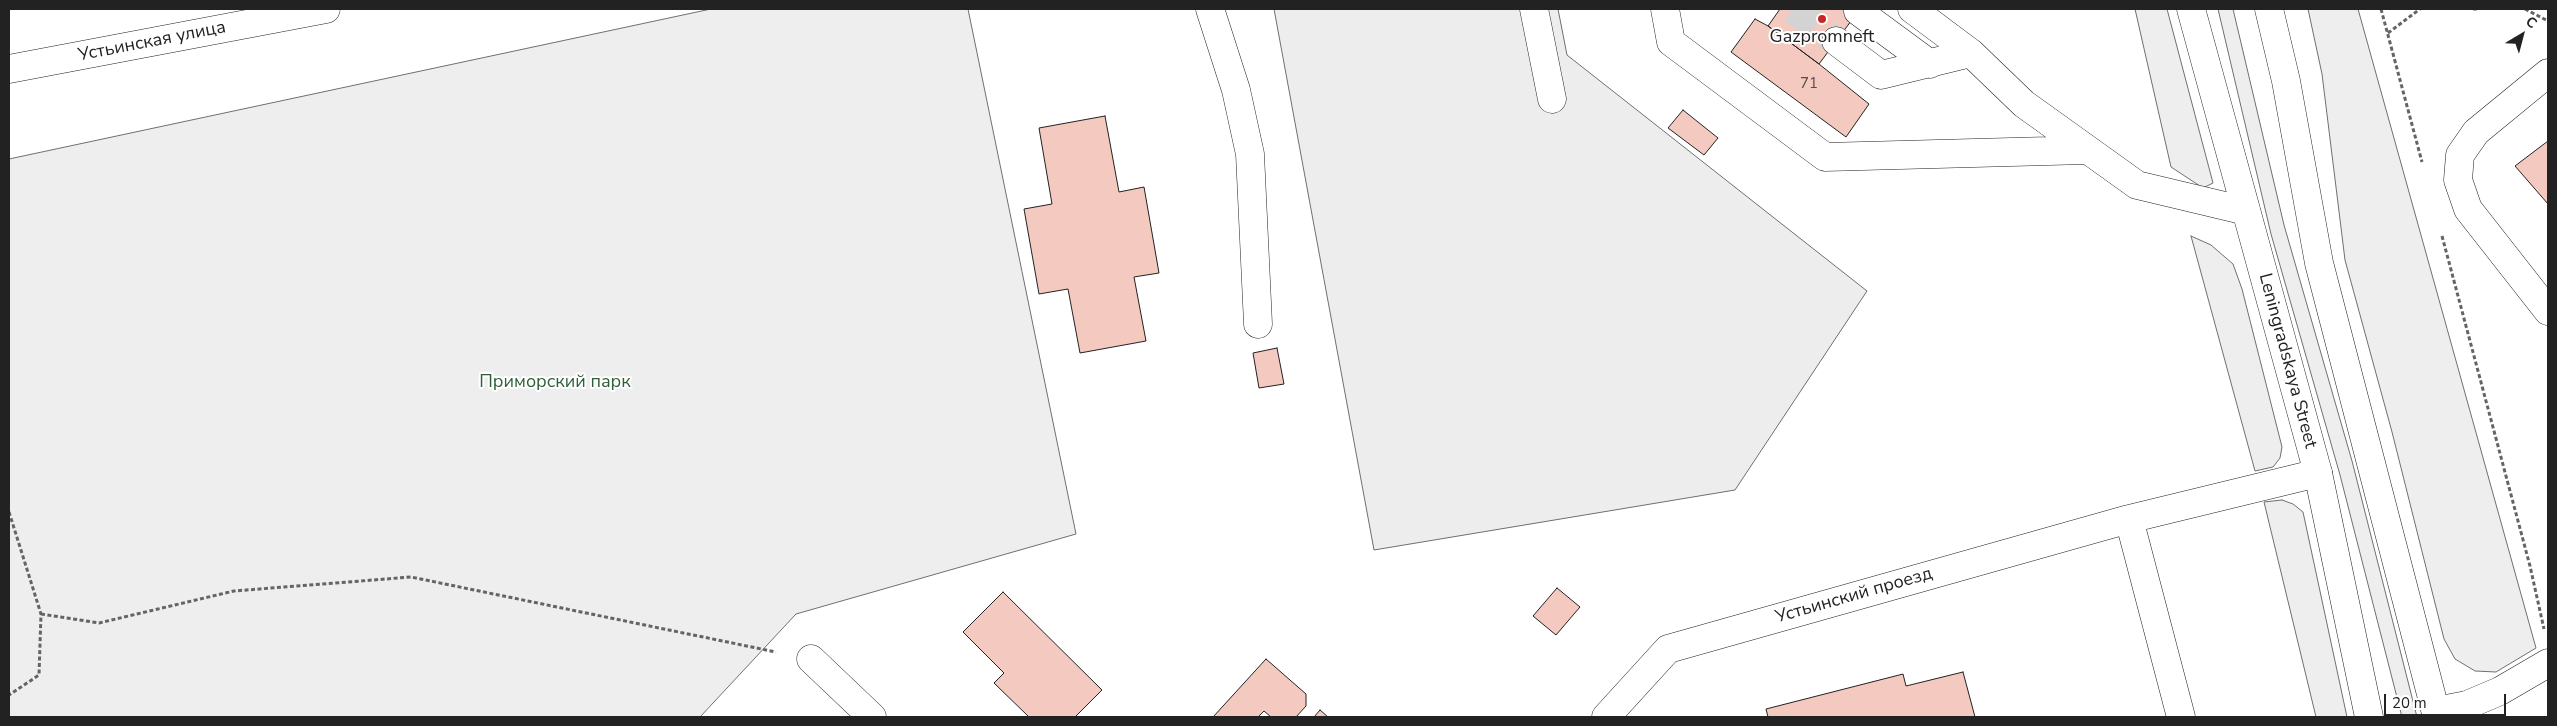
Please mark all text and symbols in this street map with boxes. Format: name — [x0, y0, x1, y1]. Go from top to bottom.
north arrow — [2497, 10, 2547, 60]
text: С — [2522, 12, 2541, 33]
marker: Gazpromneft — [1816, 13, 1828, 25]
street label: Устьинская улица — [76, 17, 228, 67]
place label: Gazpromneft — [1770, 27, 1874, 49]
house number: 71 — [1800, 75, 1818, 93]
street label: Leningradskaya Street — [2253, 271, 2321, 451]
park label: Приморский парк — [479, 372, 631, 394]
street label: Устьинский проезд — [1773, 563, 1935, 629]
scale bar — [2387, 684, 2510, 716]
text: 20 m — [2392, 693, 2427, 713]

